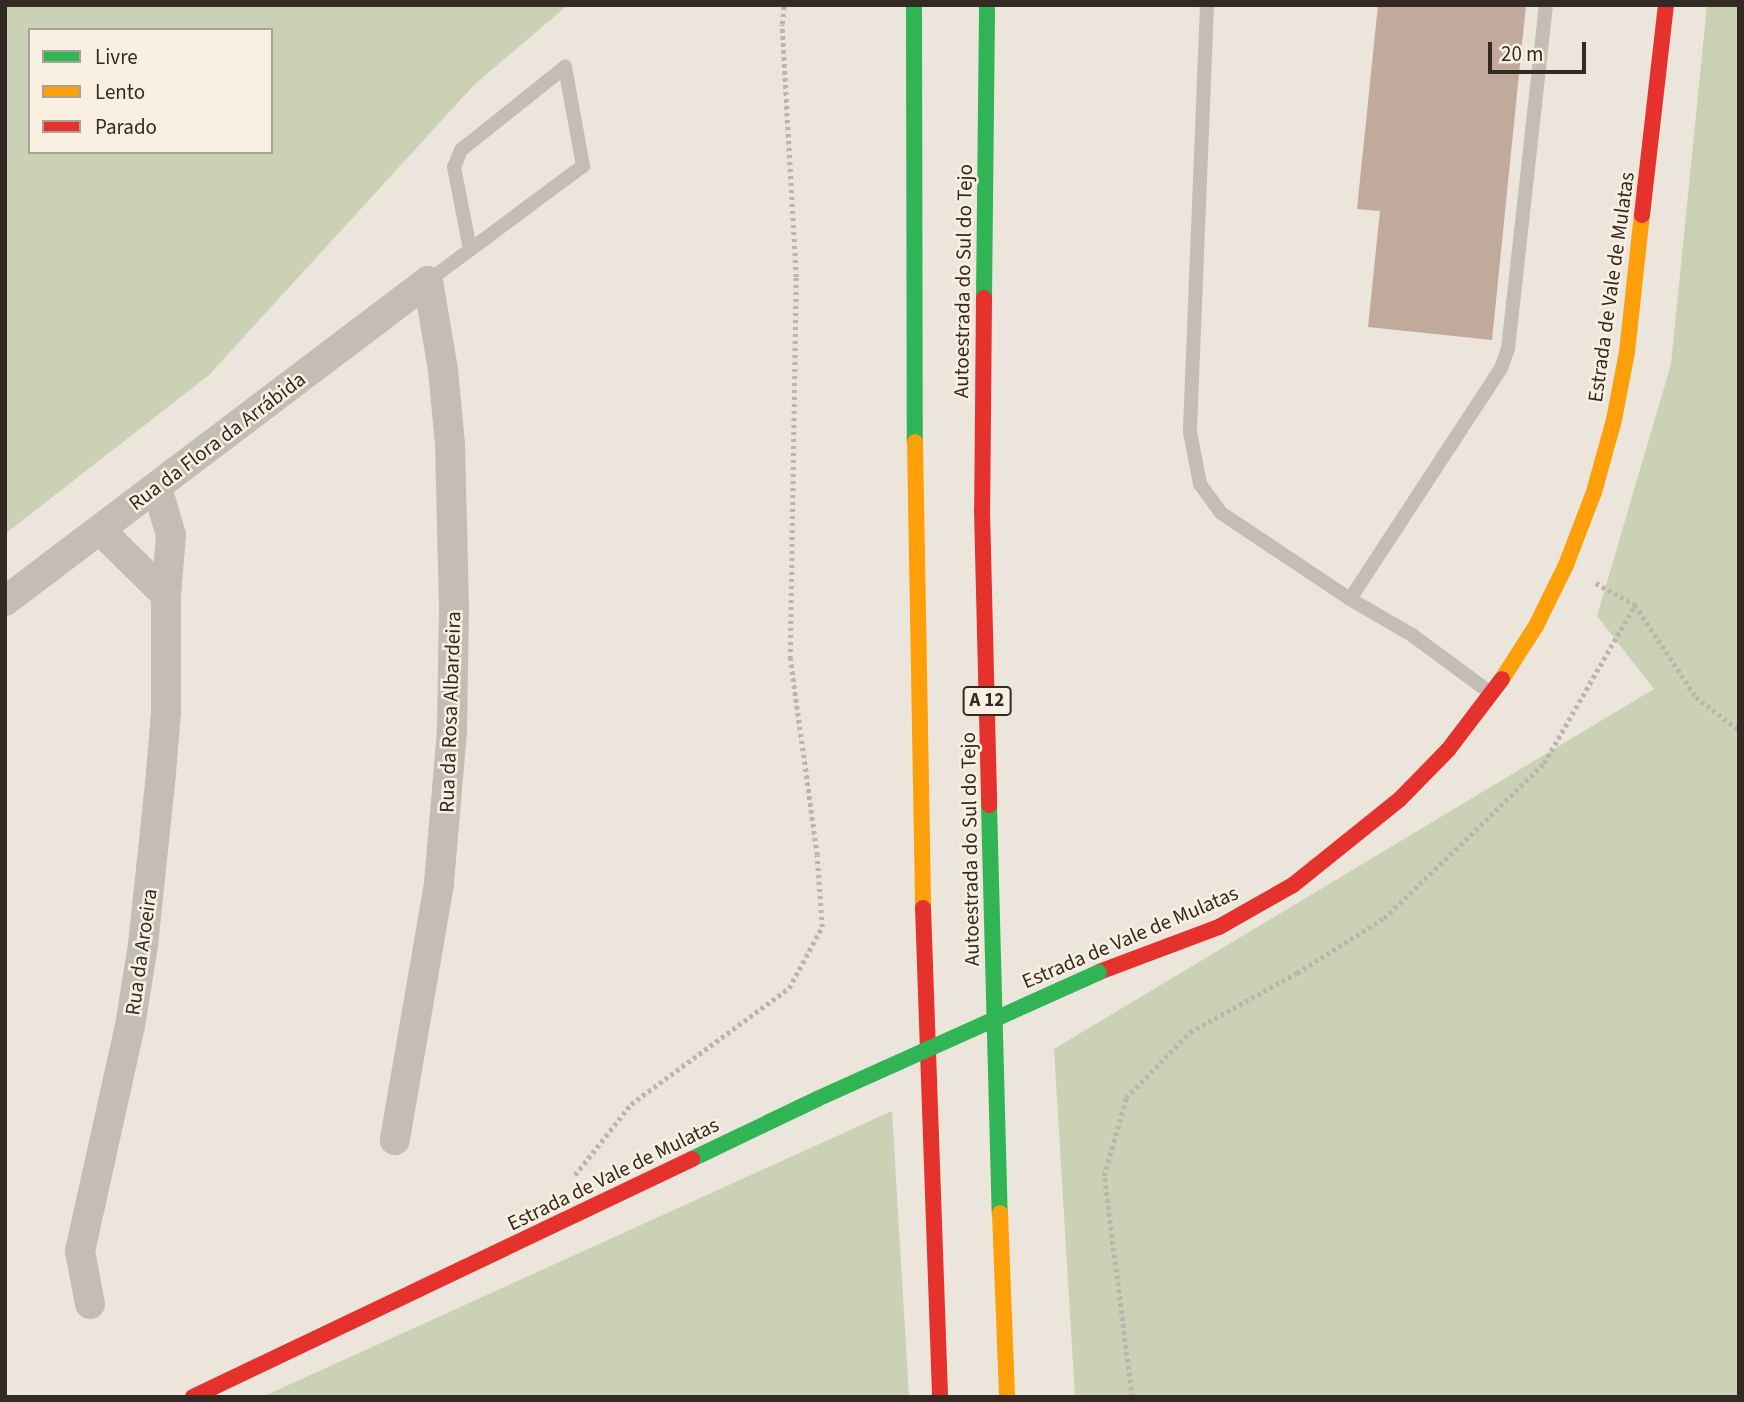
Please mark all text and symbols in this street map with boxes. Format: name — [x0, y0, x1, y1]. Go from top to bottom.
legend — [28, 28, 273, 154]
scale bar — [1492, 28, 1590, 72]
text: 20 m — [1501, 39, 1543, 69]
text: Livre — [95, 42, 138, 72]
text: Lento — [95, 77, 145, 107]
text: Parado — [95, 112, 157, 142]
street label: Autoestrada do Sul do Tejo — [948, 164, 978, 398]
street label: Estrada de Vale de Mulatas — [1582, 170, 1640, 404]
street label: Rua da Flora da Arrábida — [124, 366, 310, 516]
street label: Rua da Rosa Albardeira — [434, 611, 466, 813]
road number: A 12 — [962, 686, 1012, 716]
street label: Autoestrada do Sul do Tejo — [955, 732, 985, 966]
street label: Estrada de Vale de Mulatas — [1018, 880, 1242, 994]
street label: Rua da Aroeira — [120, 887, 162, 1017]
street label: Estrada de Vale de Mulatas — [503, 1112, 723, 1236]

